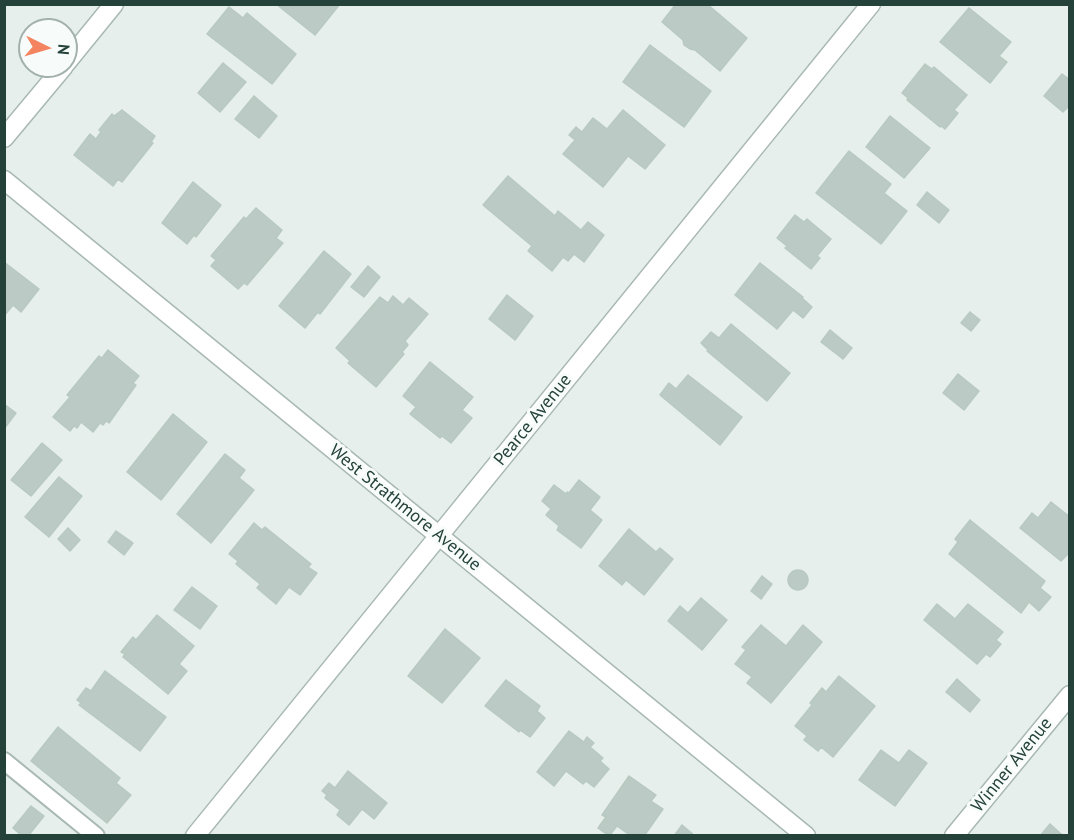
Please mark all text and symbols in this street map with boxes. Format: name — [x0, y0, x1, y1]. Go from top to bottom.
north arrow — [18, 18, 78, 78]
text: N — [54, 43, 74, 55]
street label: Pearce Avenue — [490, 370, 576, 470]
street label: West Strathmore Avenue — [325, 440, 485, 576]
street label: Winner Avenue — [967, 713, 1057, 817]

